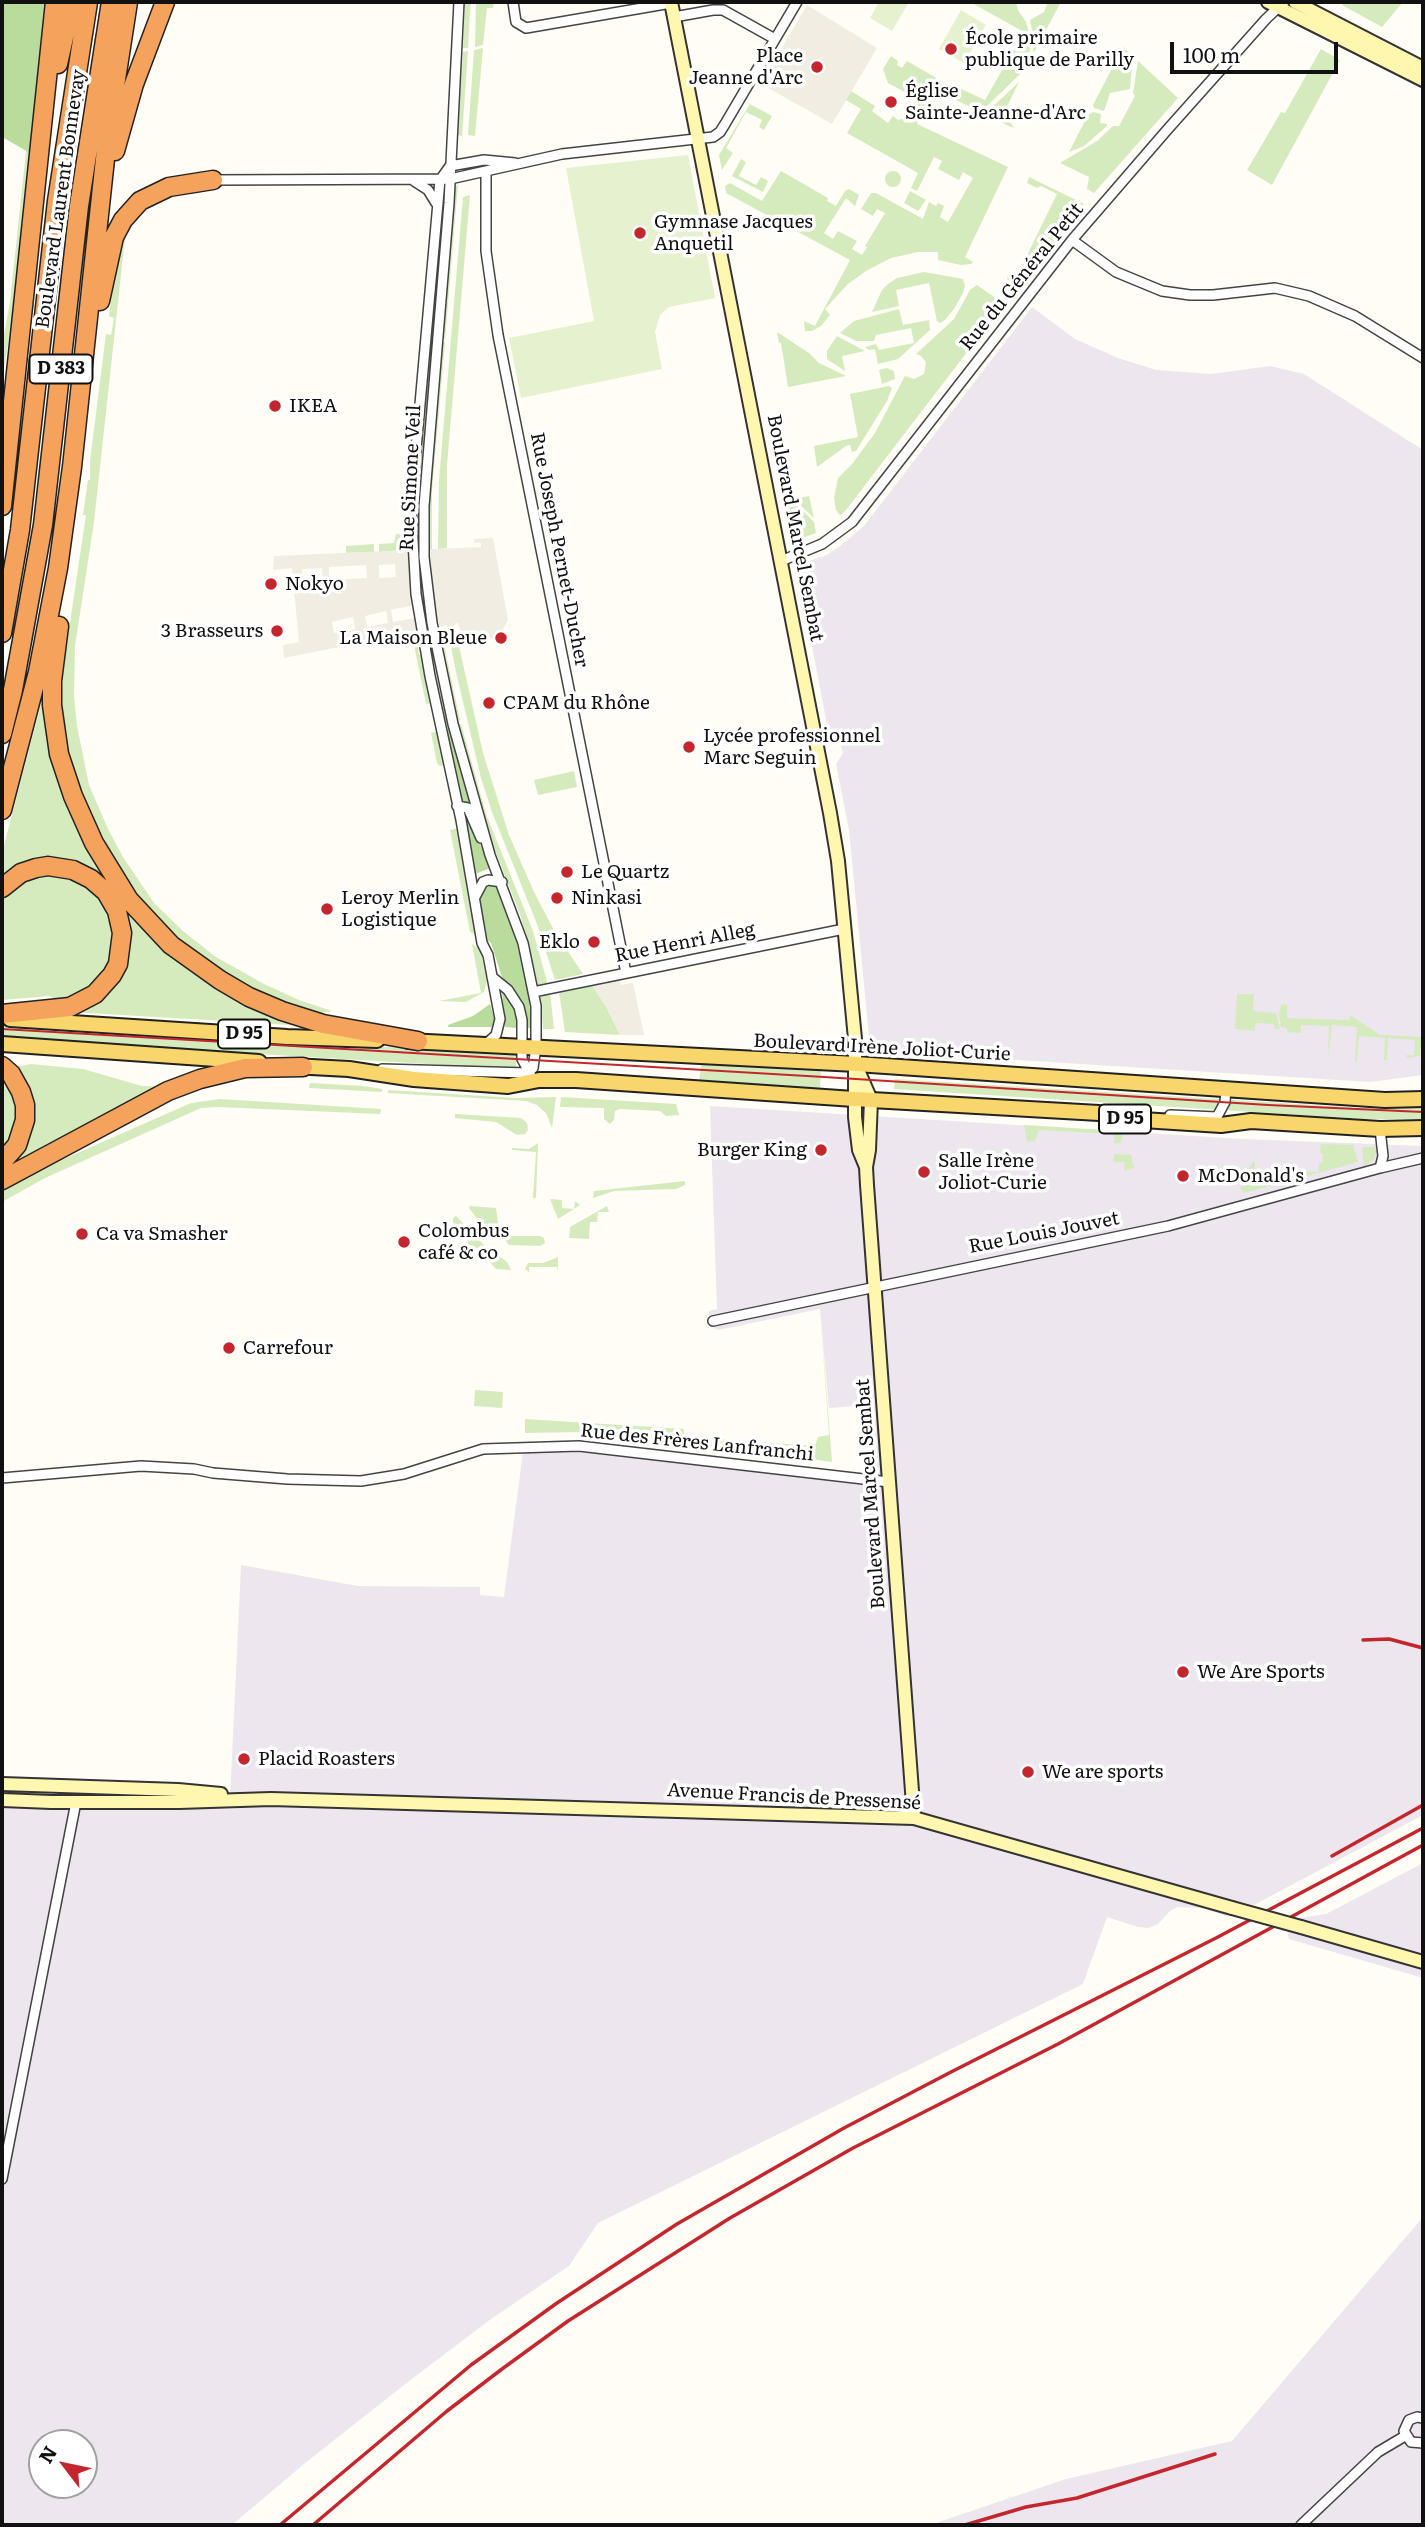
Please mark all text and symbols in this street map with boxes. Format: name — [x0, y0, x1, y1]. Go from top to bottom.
place label: École primaire publique de Parilly — [965, 27, 1134, 71]
scale bar — [1173, 28, 1341, 72]
text: 100 m — [1183, 38, 1240, 69]
marker: École primaire publique de Parilly — [943, 41, 959, 57]
place label: Place Jeanne d'Arc — [689, 45, 803, 89]
marker: Place Jeanne d'Arc — [809, 59, 825, 75]
street label: Boulevard Laurent Bonnevay — [32, 68, 90, 330]
place label: Église Sainte-Jeanne-d'Arc — [905, 80, 1086, 124]
marker: Église Sainte-Jeanne-d'Arc — [883, 94, 899, 110]
street label: Rue du Général Petit — [955, 199, 1089, 355]
place label: Gymnase Jacques Anquetil — [654, 211, 813, 255]
marker: Gymnase Jacques Anquetil — [632, 225, 648, 241]
road number: D 383 — [29, 354, 92, 384]
place label: IKEA — [289, 395, 337, 417]
marker: IKEA — [267, 398, 283, 414]
street label: Rue Simone Veil — [396, 404, 426, 552]
street label: Boulevard Marcel Sembat — [762, 412, 828, 644]
street label: Rue Joseph Pernet-Ducher — [525, 431, 593, 669]
place label: Nokyo — [285, 573, 344, 595]
marker: Nokyo — [263, 576, 279, 592]
place label: 3 Brasseurs — [161, 620, 263, 642]
marker: 3 Brasseurs — [269, 623, 285, 639]
place label: La Maison Bleue — [339, 627, 487, 649]
marker: La Maison Bleue — [493, 630, 509, 646]
place label: CPAM du Rhône — [503, 692, 650, 714]
marker: CPAM du Rhône — [481, 695, 497, 711]
place label: Lycée professionnel Marc Seguin — [703, 725, 881, 769]
marker: Lycée professionnel Marc Seguin — [681, 739, 697, 755]
place label: Le Quartz — [581, 861, 669, 883]
marker: Le Quartz — [559, 864, 575, 880]
place label: Leroy Merlin Logistique — [341, 887, 459, 931]
place label: Ninkasi — [571, 887, 642, 909]
marker: Ninkasi — [549, 890, 565, 906]
marker: Leroy Merlin Logistique — [319, 901, 335, 917]
street label: Rue Henri Alleg — [613, 918, 757, 968]
place label: Eklo — [539, 931, 580, 953]
marker: Eklo — [586, 934, 602, 950]
road number: D 95 — [218, 1020, 270, 1049]
street label: Boulevard Irène Joliot-Curie — [753, 1030, 1011, 1066]
road number: D 95 — [1099, 1104, 1151, 1134]
place label: Burger King — [697, 1139, 807, 1161]
marker: Burger King — [813, 1142, 829, 1158]
place label: Salle Irène Joliot-Curie — [938, 1150, 1047, 1194]
marker: Salle Irène Joliot-Curie — [916, 1164, 932, 1180]
place label: McDonald's — [1197, 1165, 1304, 1187]
marker: McDonald's — [1175, 1168, 1191, 1184]
street label: Rue Louis Jouvet — [967, 1207, 1121, 1259]
place label: Colombus café & co — [418, 1220, 509, 1264]
place label: Ca va Smasher — [96, 1223, 228, 1245]
marker: Ca va Smasher — [74, 1226, 90, 1242]
marker: Colombus café & co — [396, 1234, 412, 1250]
place label: Carrefour — [243, 1337, 333, 1359]
marker: Carrefour — [221, 1340, 237, 1356]
street label: Boulevard Marcel Sembat — [852, 1378, 890, 1610]
street label: Rue des Frères Lanfranchi — [579, 1419, 815, 1467]
place label: We Are Sports — [1197, 1661, 1325, 1683]
marker: We Are Sports — [1175, 1664, 1191, 1680]
place label: Placid Roasters — [258, 1748, 395, 1770]
marker: Placid Roasters — [236, 1751, 252, 1767]
place label: We are sports — [1042, 1761, 1163, 1783]
marker: We are sports — [1020, 1764, 1036, 1780]
street label: Avenue Francis de Pressensé — [667, 1779, 921, 1815]
north arrow — [28, 2429, 98, 2499]
text: N — [31, 2440, 63, 2468]

